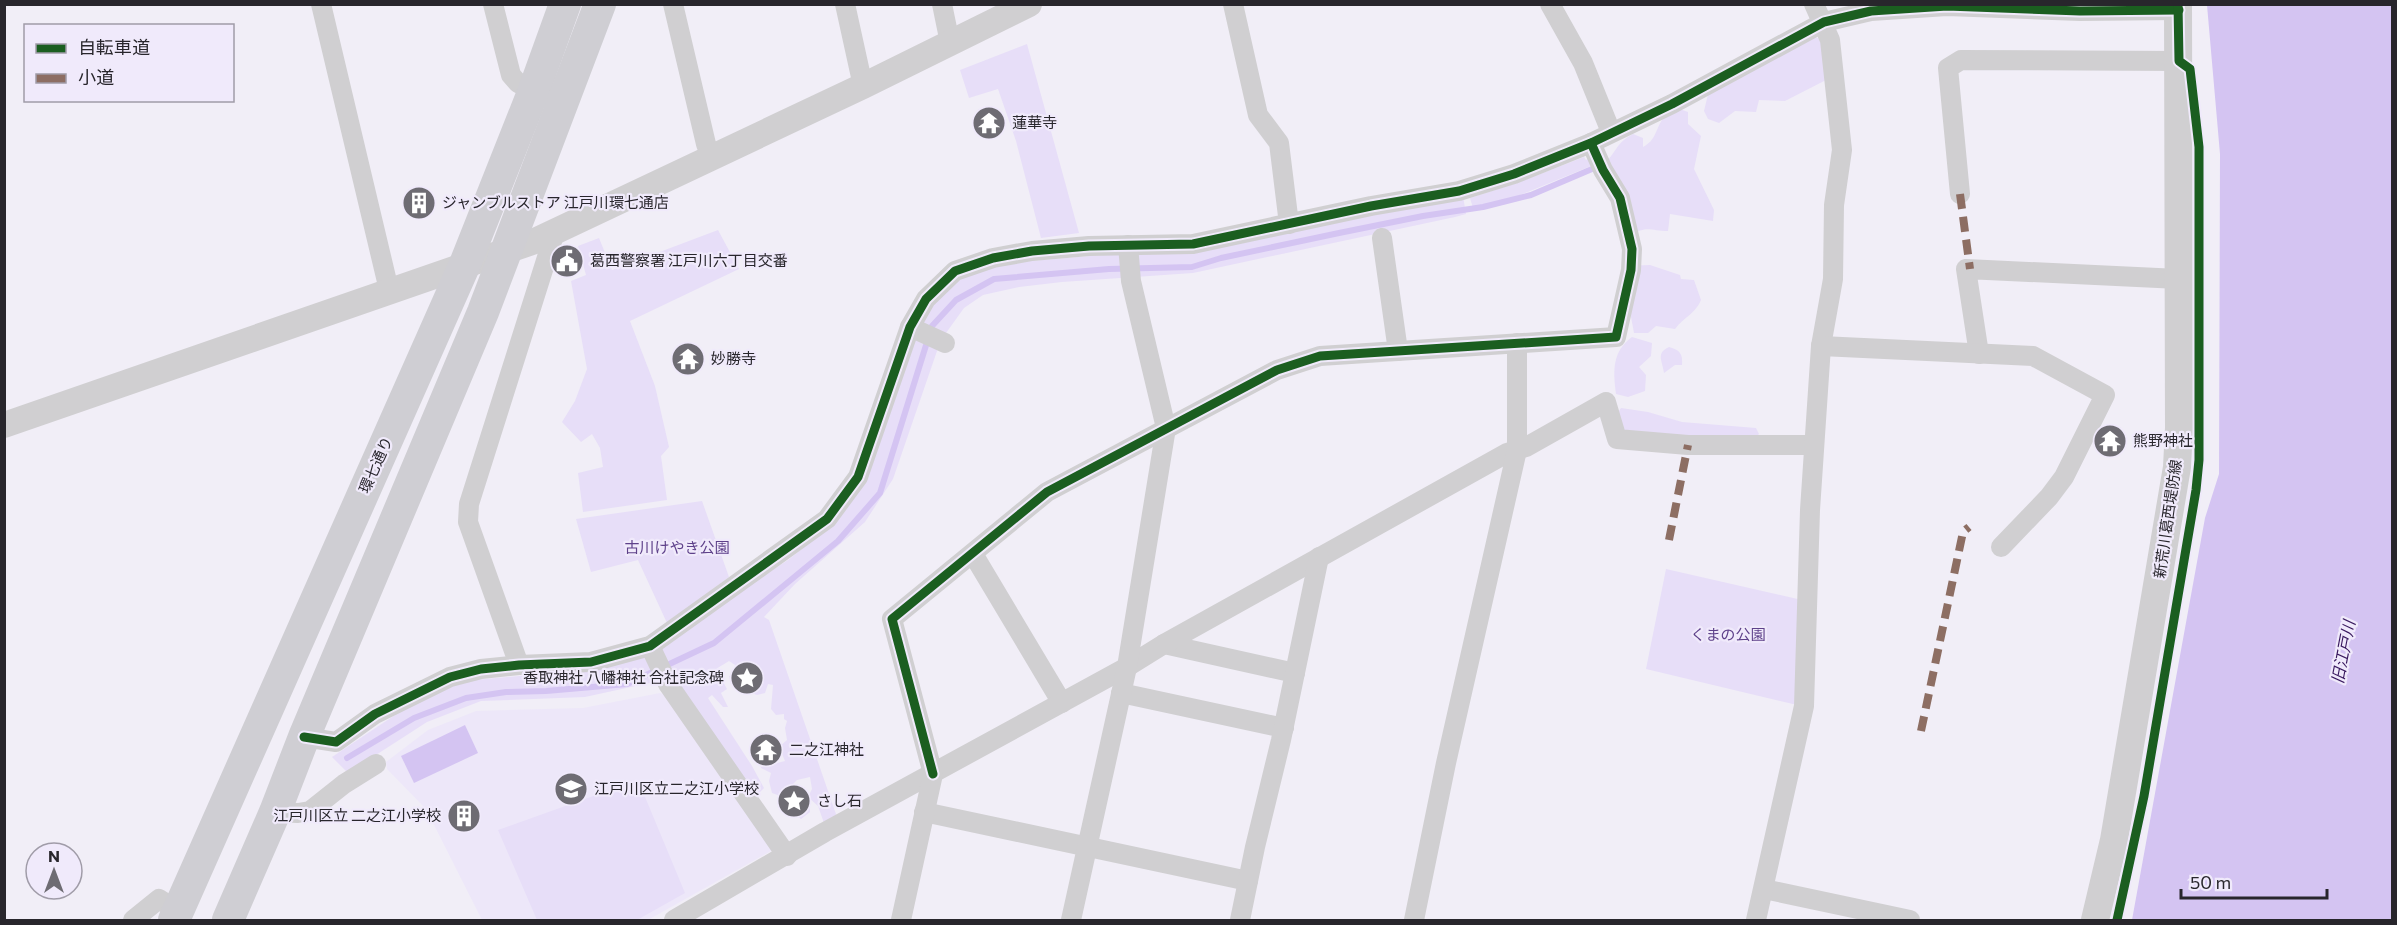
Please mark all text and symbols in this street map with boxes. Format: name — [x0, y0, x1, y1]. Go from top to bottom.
legend — [24, 24, 234, 102]
text: 自転車道 — [78, 36, 150, 58]
text: 小道 — [78, 66, 114, 88]
temple icon: 蓮華寺 — [971, 105, 1007, 141]
place label: 蓮華寺 — [1012, 113, 1057, 131]
building icon: ジャンブルストア 江戸川環七通店 — [401, 185, 437, 221]
place label: ジャンブルストア 江戸川環七通店 — [442, 193, 669, 211]
public building icon: 葛西警察署 江戸川六丁目交番 — [549, 243, 585, 279]
place label: 葛西警察署 江戸川六丁目交番 — [590, 251, 788, 269]
temple icon: 妙勝寺 — [670, 341, 706, 377]
place label: 妙勝寺 — [711, 349, 756, 367]
temple icon: 熊野神社 — [2092, 423, 2128, 459]
place label: 熊野神社 — [2133, 431, 2193, 449]
street label: 環七通り — [355, 434, 396, 496]
street label: 新荒川葛西堤防線 — [2150, 458, 2184, 580]
park label: 古川けやき公園 — [624, 538, 730, 556]
water label: 旧江戸川 — [2327, 617, 2358, 685]
park label: くまの公園 — [1690, 625, 1766, 643]
place icon: 香取神社 八幡神社 合社記念碑 — [729, 660, 765, 696]
place label: 香取神社 八幡神社 合社記念碑 — [523, 668, 724, 686]
temple icon: 二之江神社 — [748, 732, 784, 768]
place label: 二之江神社 — [789, 740, 864, 758]
school or university icon: 江戸川区立二之江小学校 — [553, 771, 589, 807]
place label: 江戸川区立二之江小学校 — [594, 779, 759, 797]
place icon: さし石 — [776, 783, 812, 819]
place label: さし石 — [817, 791, 862, 809]
building icon: 江戸川区立 二之江小学校 — [446, 798, 482, 834]
place label: 江戸川区立 二之江小学校 — [273, 806, 441, 824]
north arrow — [24, 841, 84, 901]
text: N — [48, 846, 60, 865]
scale bar — [2181, 862, 2326, 900]
text: 50 m — [2190, 871, 2231, 893]

